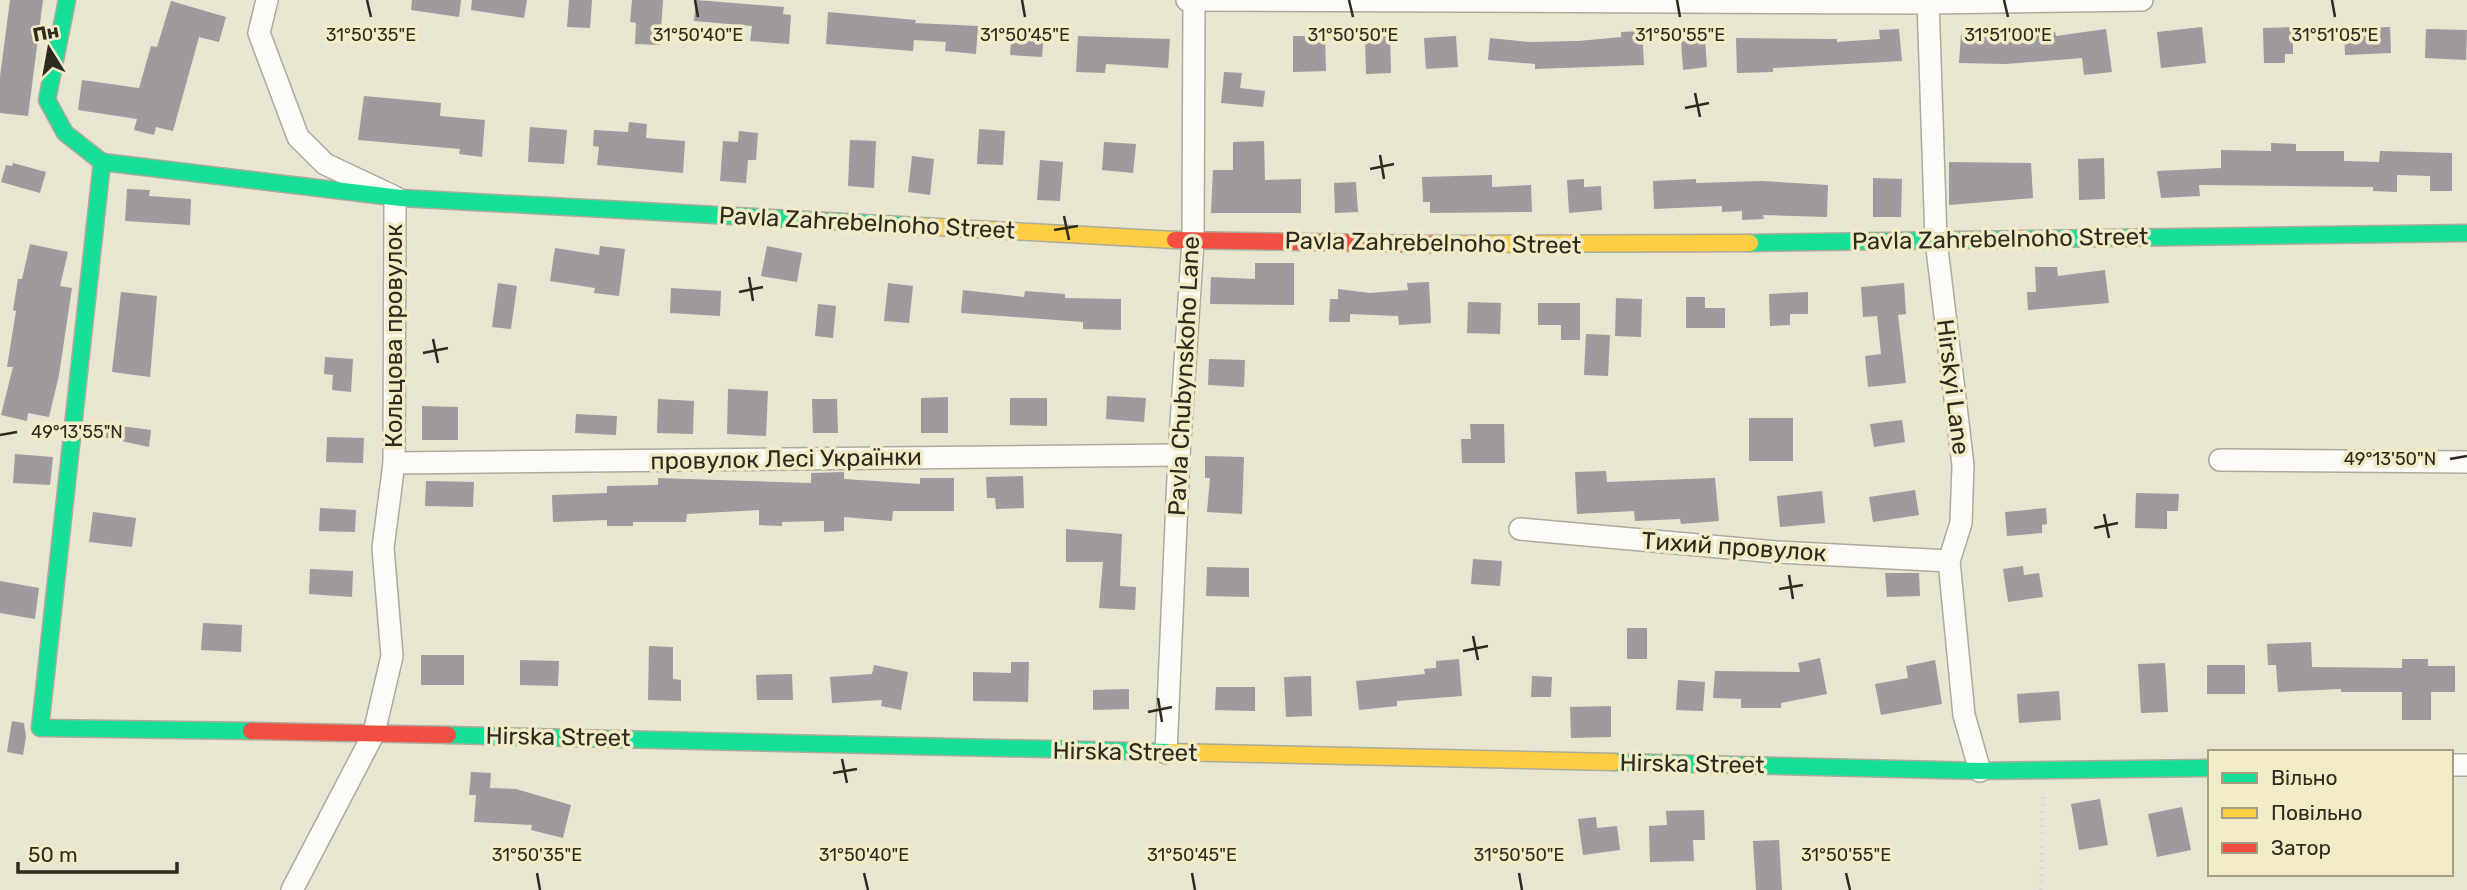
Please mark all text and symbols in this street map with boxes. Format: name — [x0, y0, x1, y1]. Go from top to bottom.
north arrow — [14, 14, 84, 84]
text: Пн — [31, 19, 61, 47]
text: 31°50'35"E — [326, 24, 416, 46]
text: 31°50'40"E — [653, 24, 743, 46]
text: 31°50'45"E — [980, 24, 1070, 46]
text: 31°50'50"E — [1308, 24, 1399, 46]
text: 31°50'55"E — [1635, 24, 1725, 46]
text: 31°51'00"E — [1964, 24, 2052, 46]
text: 31°51'05"E — [2292, 24, 2378, 46]
street label: Pavla Zahrebelnoho Street — [718, 201, 1016, 245]
street label: Pavla Zahrebelnoho Street — [1851, 222, 2149, 256]
street label: Кольцова провулок — [380, 224, 408, 448]
street label: Pavla Zahrebelnoho Street — [1284, 226, 1582, 260]
street label: Pavla Chubynskoho Lane — [1163, 235, 1205, 517]
street label: Hirskyi Lane — [1931, 318, 1975, 456]
text: 49°13'55"N — [31, 421, 123, 443]
street label: провулок Лесі Українки — [650, 443, 922, 475]
text: 49°13'50"N — [2344, 448, 2436, 470]
street label: Тихий провулок — [1641, 527, 1828, 567]
street label: Hirska Street — [485, 722, 631, 752]
street label: Hirska Street — [1052, 737, 1198, 767]
street label: Hirska Street — [1619, 749, 1765, 779]
legend — [2208, 750, 2453, 876]
text: Вільно — [2271, 765, 2338, 790]
text: Повільно — [2271, 800, 2362, 825]
scale bar — [18, 830, 177, 874]
text: Затор — [2271, 835, 2331, 860]
text: 50 m — [28, 842, 78, 867]
text: 31°50'35"E — [492, 844, 582, 866]
text: 31°50'40"E — [819, 844, 909, 866]
text: 31°50'45"E — [1147, 844, 1237, 866]
text: 31°50'50"E — [1474, 844, 1565, 866]
text: 31°50'55"E — [1801, 844, 1891, 866]

